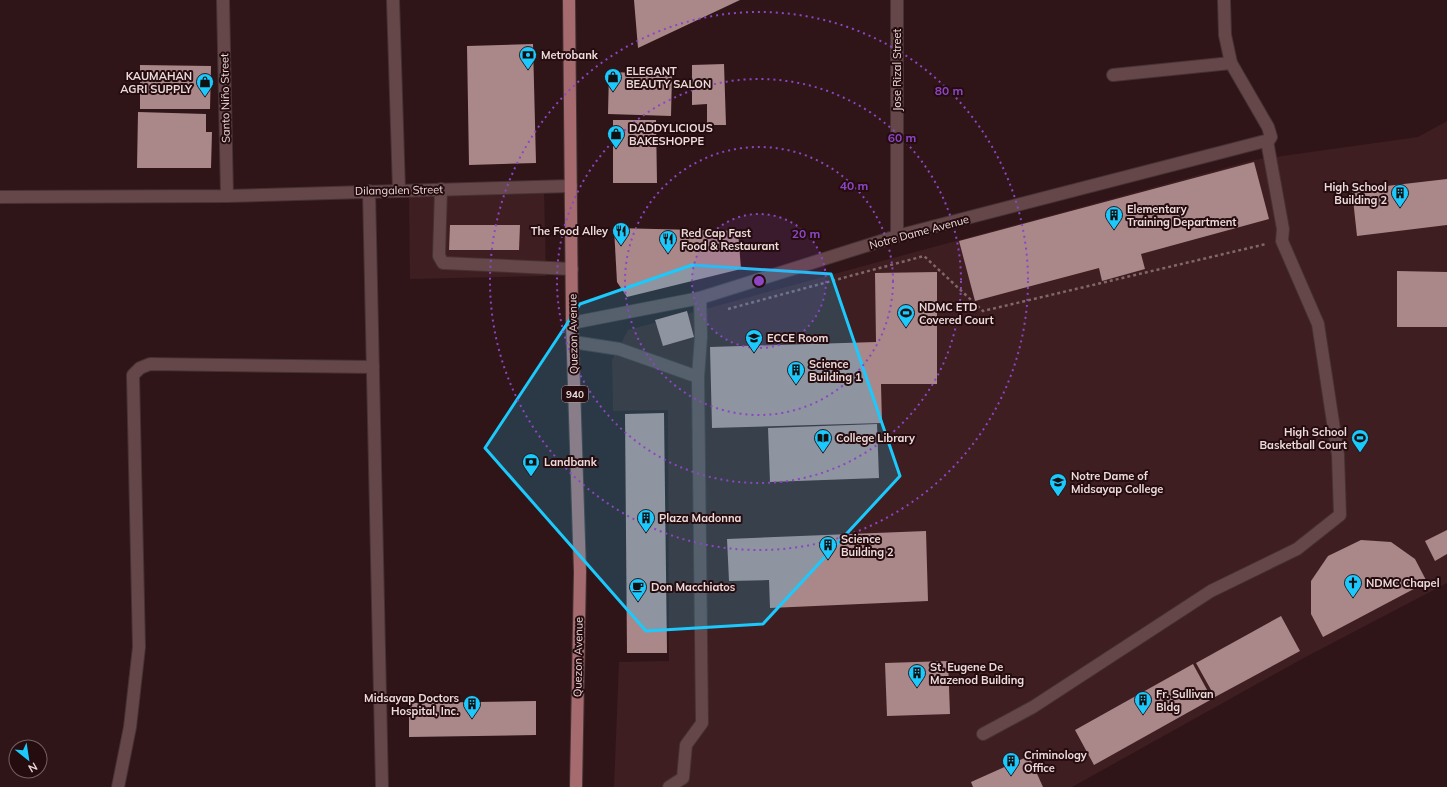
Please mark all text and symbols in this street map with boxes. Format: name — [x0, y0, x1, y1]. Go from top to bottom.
street label: Jose Rizal Street — [890, 29, 904, 111]
bank icon: Metrobank — [518, 45, 538, 70]
place label: Metrobank — [541, 48, 599, 62]
street label: Santo Niño Street — [217, 53, 233, 143]
place label: ELEGANT BEAUTY SALON — [626, 64, 711, 91]
shop icon: ELEGANT BEAUTY SALON — [603, 67, 623, 92]
place label: KAUMAHAN AGRI SUPPLY — [120, 69, 193, 96]
shop icon: KAUMAHAN AGRI SUPPLY — [195, 72, 215, 97]
text: 80 m — [935, 83, 963, 98]
place label: DADDYLICIOUS BAKESHOPPE — [629, 121, 713, 148]
shop icon: DADDYLICIOUS BAKESHOPPE — [606, 124, 626, 149]
text: 60 m — [888, 130, 916, 145]
text: 40 m — [840, 178, 868, 193]
place label: High School Building 2 — [1324, 180, 1387, 207]
street label: Dilangalen Street — [355, 182, 443, 198]
building icon: High School Building 2 — [1390, 183, 1410, 208]
place label: Elementary Training Department — [1127, 202, 1236, 229]
building icon: Elementary Training Department — [1104, 205, 1124, 230]
street label: Notre Dame Avenue — [868, 212, 970, 252]
restaurant icon: The Food Alley — [611, 221, 631, 246]
place label: The Food Alley — [531, 224, 608, 238]
place label: Red Cap Fast Food & Restaurant — [681, 226, 779, 253]
text: 20 m — [792, 226, 820, 241]
restaurant icon: Red Cap Fast Food & Restaurant — [658, 229, 678, 254]
centre of rings — [752, 274, 766, 288]
street label: Quezon Avenue — [565, 294, 581, 374]
place label: NDMC ETD Covered Court — [919, 300, 994, 327]
sports icon: NDMC ETD Covered Court — [896, 303, 916, 328]
school or university icon: ECCE Room — [744, 328, 764, 353]
place label: ECCE Room — [767, 331, 829, 345]
place label: Science Building 1 — [809, 357, 862, 384]
building icon: Science Building 1 — [786, 360, 806, 385]
road number: 940 — [562, 386, 588, 402]
place label: High School Basketball Court — [1260, 425, 1347, 452]
library icon: College Library — [813, 428, 833, 453]
sports icon: High School Basketball Court — [1350, 428, 1370, 453]
place label: College Library — [836, 431, 915, 445]
bank icon: Landbank — [521, 452, 541, 477]
place label: Landbank — [544, 455, 598, 469]
place label: Notre Dame of Midsayap College — [1071, 469, 1163, 496]
school or university icon: Notre Dame of Midsayap College — [1048, 472, 1068, 497]
building icon: Plaza Madonna — [636, 508, 656, 533]
place label: Plaza Madonna — [659, 511, 742, 525]
place label: Science Building 2 — [841, 532, 894, 559]
building icon: Science Building 2 — [818, 535, 838, 560]
church icon: NDMC Chapel — [1343, 573, 1363, 598]
place label: NDMC Chapel — [1366, 576, 1440, 590]
cafe icon: Don Macchiatos — [628, 577, 648, 602]
place label: Don Macchiatos — [651, 580, 736, 594]
street label: Quezon Avenue — [570, 617, 586, 697]
place label: St. Eugene De Mazenod Building — [930, 660, 1024, 687]
building icon: St. Eugene De Mazenod Building — [907, 663, 927, 688]
place label: Fr. Sullivan Bldg — [1156, 687, 1214, 714]
building icon: Fr. Sullivan Bldg — [1133, 690, 1153, 715]
place label: Midsayap Doctors Hospital, Inc. — [364, 691, 459, 718]
building icon: Midsayap Doctors Hospital, Inc. — [462, 694, 482, 719]
north arrow — [8, 739, 48, 779]
place label: Criminology Office — [1024, 748, 1087, 775]
building icon: Criminology Office — [1001, 751, 1021, 776]
text: N — [26, 760, 40, 776]

